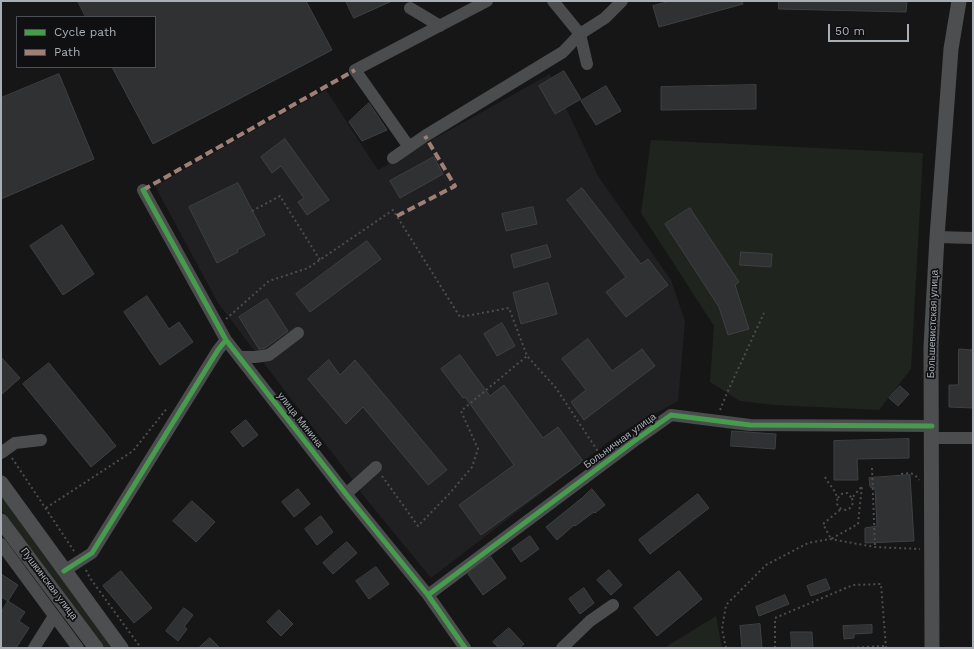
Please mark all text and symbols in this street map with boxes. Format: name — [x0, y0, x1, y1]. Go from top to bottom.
legend — [16, 16, 156, 68]
scale bar — [830, 16, 911, 42]
text: 50 m — [835, 24, 865, 38]
text: Cycle path — [54, 25, 116, 39]
text: Path — [54, 45, 80, 59]
street label: Большевистская улица — [925, 270, 941, 378]
street label: улица Минина — [275, 390, 325, 450]
street label: Больничная улица — [581, 411, 659, 471]
street label: Пушкинская улица — [18, 546, 80, 622]

